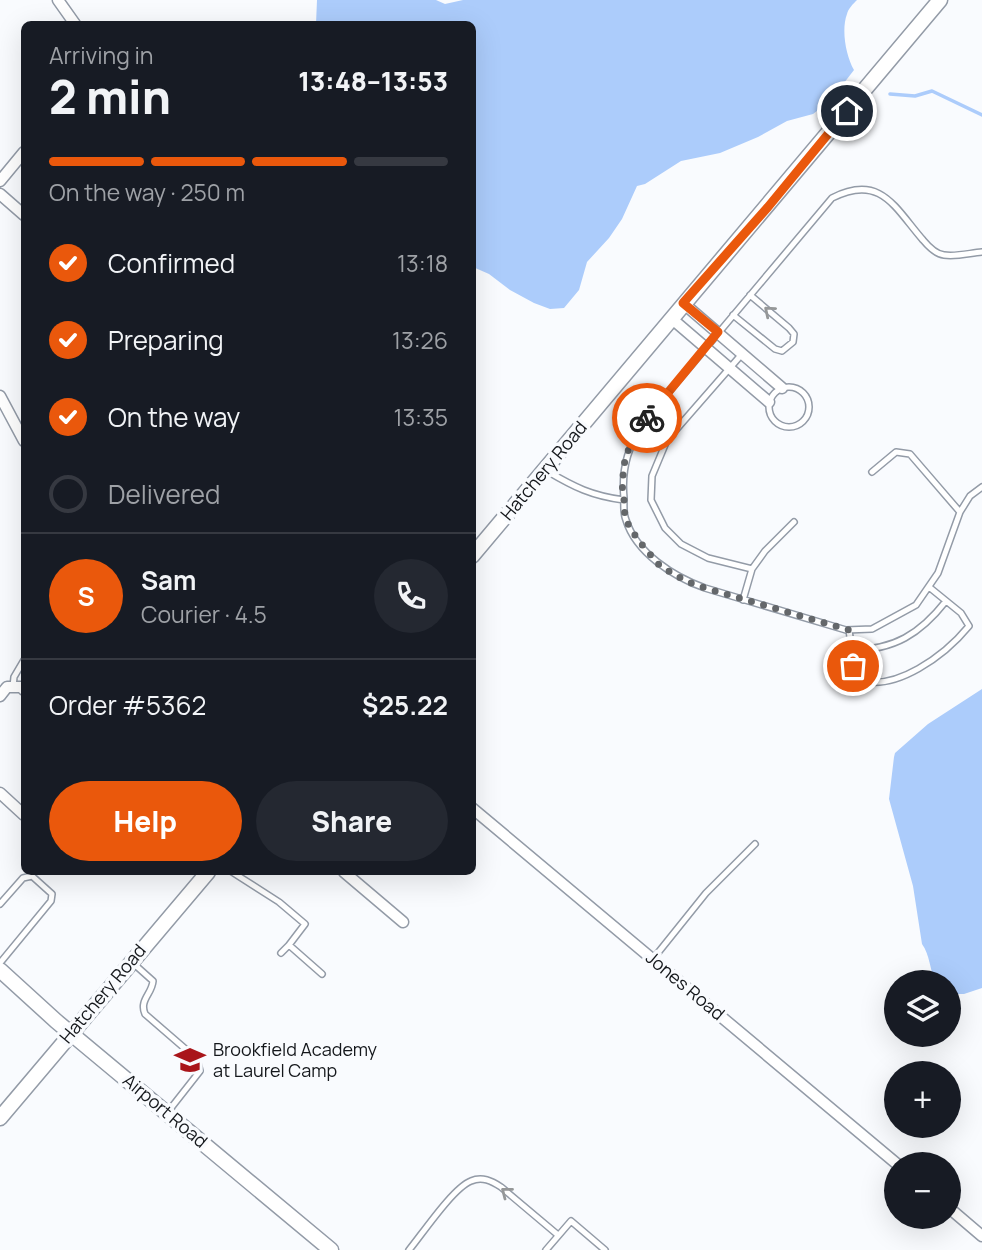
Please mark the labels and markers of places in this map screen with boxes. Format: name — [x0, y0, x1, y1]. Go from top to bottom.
pin — [817, 81, 877, 141]
pin — [823, 636, 883, 696]
place label: Brookfield Academy at Laurel Camp — [213, 1037, 378, 1082]
school or university icon: Brookfield Academy at Laurel Camp — [173, 1043, 207, 1077]

